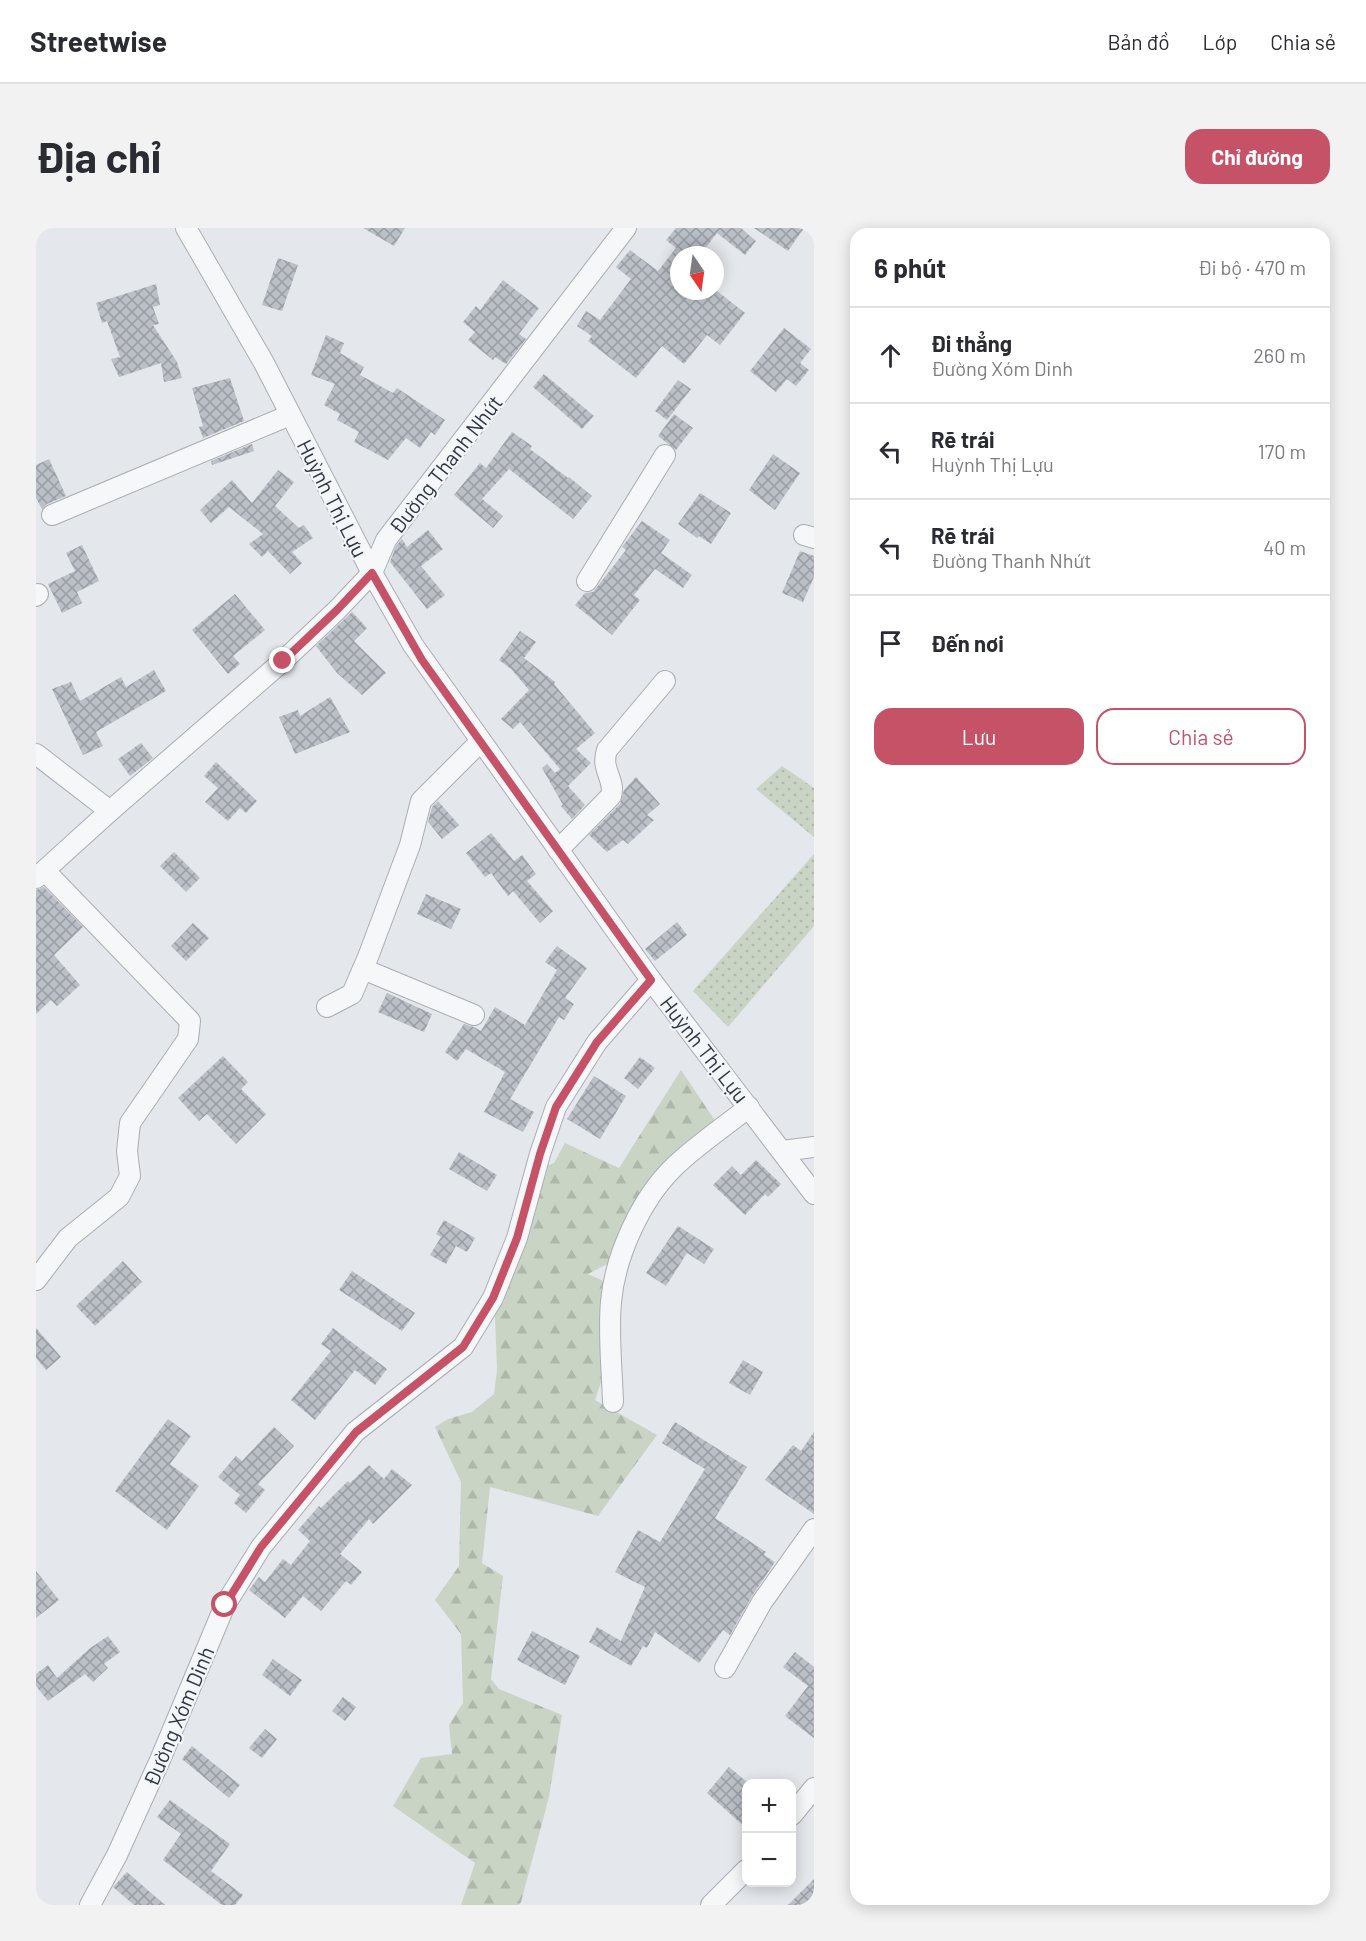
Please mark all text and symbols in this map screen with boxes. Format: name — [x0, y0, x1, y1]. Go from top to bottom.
text: Streetwise — [30, 24, 167, 58]
text: Bản đồ — [1108, 29, 1170, 54]
text: Lớp — [1203, 29, 1237, 54]
text: Chia sẻ — [1270, 29, 1336, 54]
button: Chỉ đường — [1185, 129, 1330, 184]
text: Địa chỉ — [36, 131, 161, 181]
north arrow — [670, 246, 724, 300]
text: 6 phút — [874, 252, 946, 283]
text: Đi bộ · 470 m — [1198, 255, 1306, 279]
text: Đi thẳng — [931, 330, 1012, 356]
icon: ahead — [874, 339, 907, 372]
text: 260 m — [1253, 343, 1306, 367]
text: Đường Xóm Dinh — [931, 356, 1073, 380]
street label: Đường Thanh Nhứt — [383, 390, 507, 538]
text: Rẽ trái — [931, 426, 995, 452]
street label: Huỳnh Thị Lựu — [293, 435, 373, 561]
icon: left — [874, 435, 907, 468]
text: 170 m — [1258, 439, 1306, 463]
text: Huỳnh Thị Lựu — [931, 452, 1054, 476]
text: Rẽ trái — [931, 522, 995, 548]
icon: left — [874, 531, 907, 564]
text: 40 m — [1263, 535, 1306, 559]
text: Đường Thanh Nhứt — [931, 548, 1092, 572]
icon: arrive — [874, 627, 907, 660]
text: Đến nơi — [931, 630, 1004, 656]
route end — [269, 647, 295, 673]
button: Lưu — [874, 708, 1084, 765]
button: Chia sẻ — [1096, 708, 1306, 765]
street label: Huỳnh Thị Lựu — [655, 991, 755, 1107]
route start — [211, 1591, 237, 1617]
street label: Đường Xóm Dinh — [137, 1642, 219, 1790]
map controls — [742, 1779, 796, 1887]
button: + — [742, 1779, 796, 1833]
button: − — [742, 1833, 796, 1887]

